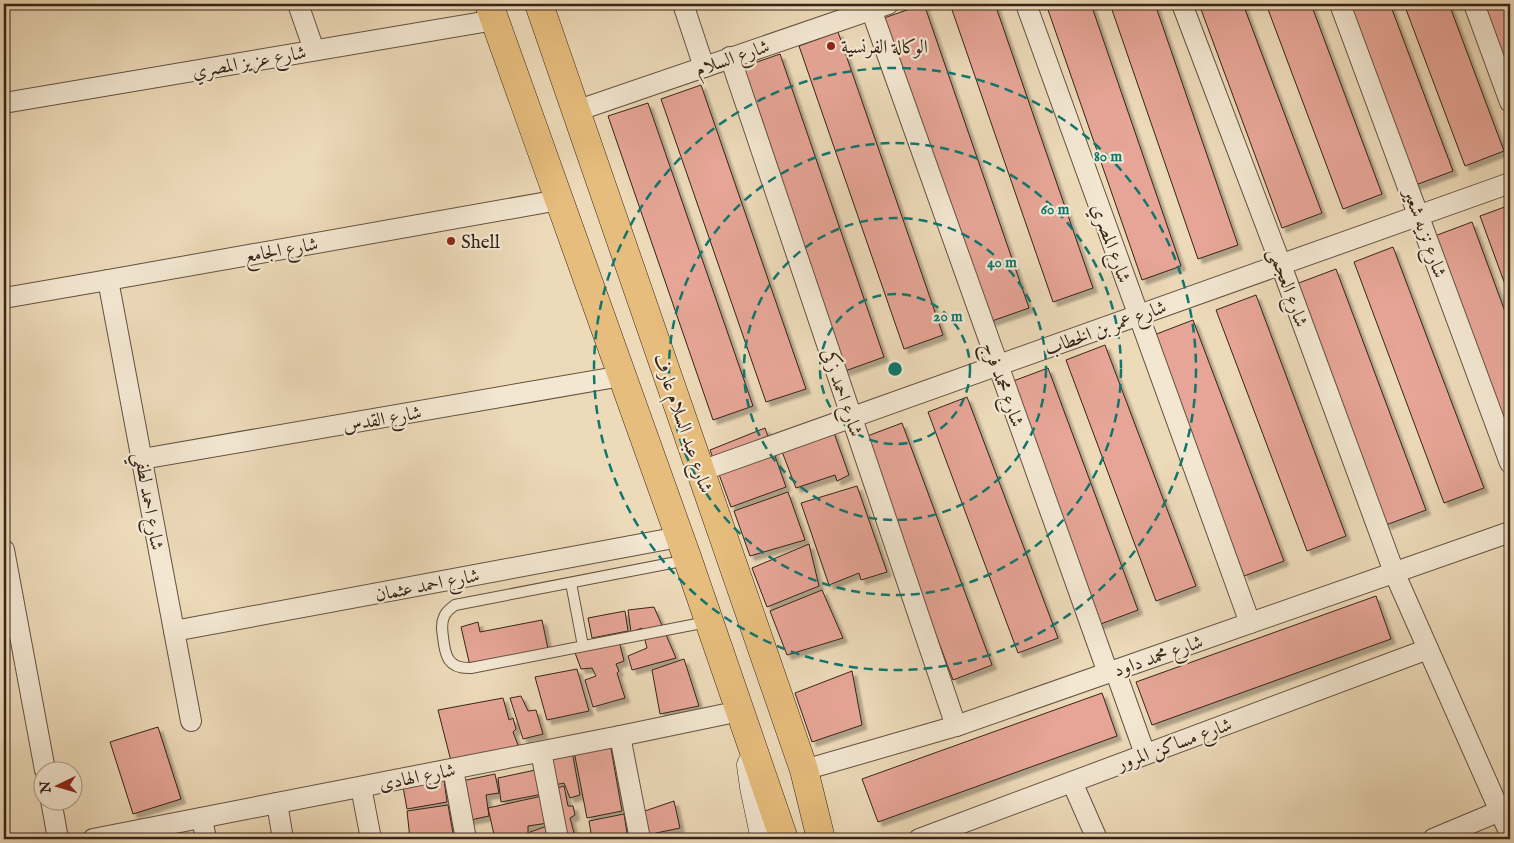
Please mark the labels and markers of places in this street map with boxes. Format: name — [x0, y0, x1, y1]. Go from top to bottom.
place label: الوكالة الفرنسية — [841, 36, 928, 60]
marker: الوكالة الفرنسية — [825, 40, 837, 52]
place label: Shell — [461, 231, 501, 255]
marker: Shell — [445, 235, 457, 247]
centre of rings — [886, 360, 904, 378]

